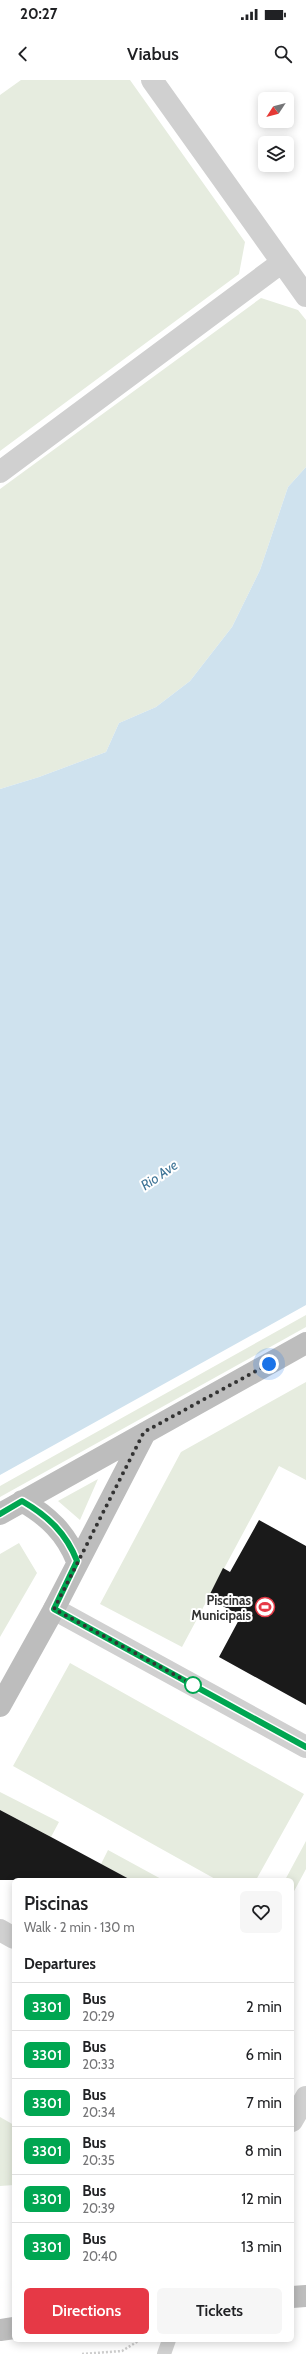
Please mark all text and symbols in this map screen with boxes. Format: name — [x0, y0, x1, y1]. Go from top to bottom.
text: 20:27 — [20, 5, 57, 23]
icon: back — [12, 43, 34, 65]
text: Viabus — [127, 43, 179, 65]
icon: search — [272, 43, 294, 65]
north arrow — [258, 92, 294, 128]
map controls — [258, 92, 294, 172]
button: layers — [258, 136, 294, 172]
water label: Rio Ave — [137, 1156, 181, 1194]
your location — [259, 1354, 279, 1374]
place label: Piscinas Municipais — [191, 1592, 251, 1623]
sports icon: Piscinas Municipais — [254, 1596, 276, 1618]
unlabelled marker — [184, 1676, 202, 1694]
button: heart — [240, 1891, 282, 1933]
text: Piscinas — [24, 1892, 88, 1915]
text: Walk · 2 min · 130 m — [24, 1919, 135, 1935]
text: Departures — [24, 1955, 96, 1973]
text: Bus — [82, 1990, 106, 2008]
text: 3301 — [32, 1998, 62, 2016]
text: 2 min — [246, 1998, 282, 2016]
text: 20:29 — [82, 2008, 115, 2024]
text: Bus — [82, 2038, 106, 2056]
text: 3301 — [32, 2046, 62, 2064]
text: 6 min — [245, 2046, 282, 2064]
text: 20:33 — [82, 2056, 115, 2072]
text: Bus — [82, 2086, 106, 2104]
text: 3301 — [32, 2094, 62, 2112]
text: 7 min — [246, 2094, 282, 2112]
text: 20:34 — [82, 2104, 115, 2120]
text: Bus — [82, 2134, 106, 2152]
text: 3301 — [32, 2142, 62, 2160]
text: 8 min — [245, 2142, 282, 2160]
text: 20:35 — [82, 2152, 115, 2168]
text: Bus — [82, 2182, 106, 2200]
text: 3301 — [32, 2190, 62, 2208]
text: 12 min — [241, 2190, 282, 2208]
text: 20:39 — [82, 2200, 115, 2216]
text: Bus — [82, 2230, 106, 2248]
text: 3301 — [32, 2238, 62, 2256]
text: 13 min — [241, 2238, 282, 2256]
text: 20:40 — [82, 2248, 117, 2264]
button: Directions — [24, 2288, 149, 2334]
button: Tickets — [157, 2288, 282, 2334]

